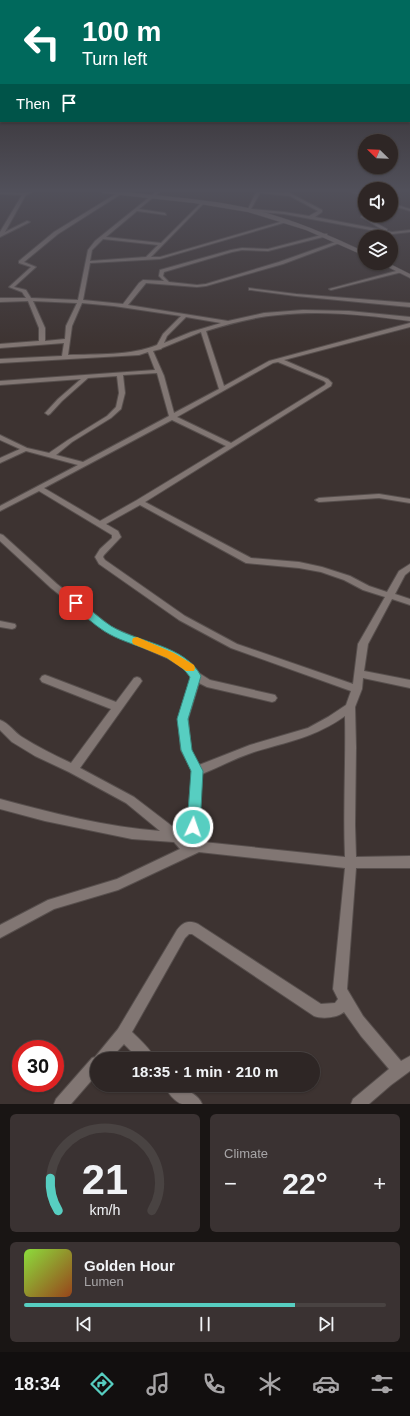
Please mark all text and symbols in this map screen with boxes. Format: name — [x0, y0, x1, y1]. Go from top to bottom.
icon: left — [16, 16, 68, 68]
text: 100 m — [82, 16, 161, 47]
text: Turn left — [82, 49, 147, 69]
icon: arrive — [58, 92, 80, 114]
text: Then — [16, 95, 50, 112]
north arrow — [358, 134, 398, 174]
map controls — [358, 134, 398, 270]
button: sound — [358, 182, 398, 222]
button: layers — [358, 230, 398, 270]
pin — [59, 586, 93, 620]
icon: arrive — [65, 592, 87, 614]
position arrow — [172, 806, 214, 848]
speed limit sign: 30 — [12, 1040, 64, 1092]
text: 18:35 · 1 min · 210 m — [132, 1063, 278, 1080]
text: Climate — [224, 1146, 268, 1161]
text: 21 — [82, 1156, 128, 1203]
text: 22° — [282, 1167, 328, 1200]
text: − — [224, 1171, 237, 1196]
text: + — [373, 1171, 386, 1196]
text: km/h — [90, 1202, 121, 1218]
text: Golden Hour — [84, 1257, 175, 1274]
text: Lumen — [84, 1274, 124, 1289]
icon: previous — [73, 1313, 95, 1335]
icon: pause — [194, 1313, 216, 1335]
icon: next — [315, 1313, 337, 1335]
icon: directions — [88, 1370, 116, 1398]
icon: music — [144, 1370, 172, 1398]
icon: phone — [200, 1370, 228, 1398]
icon: climate — [256, 1370, 284, 1398]
icon: car — [312, 1370, 340, 1398]
icon: filters — [368, 1370, 396, 1398]
text: 18:34 — [14, 1374, 60, 1394]

